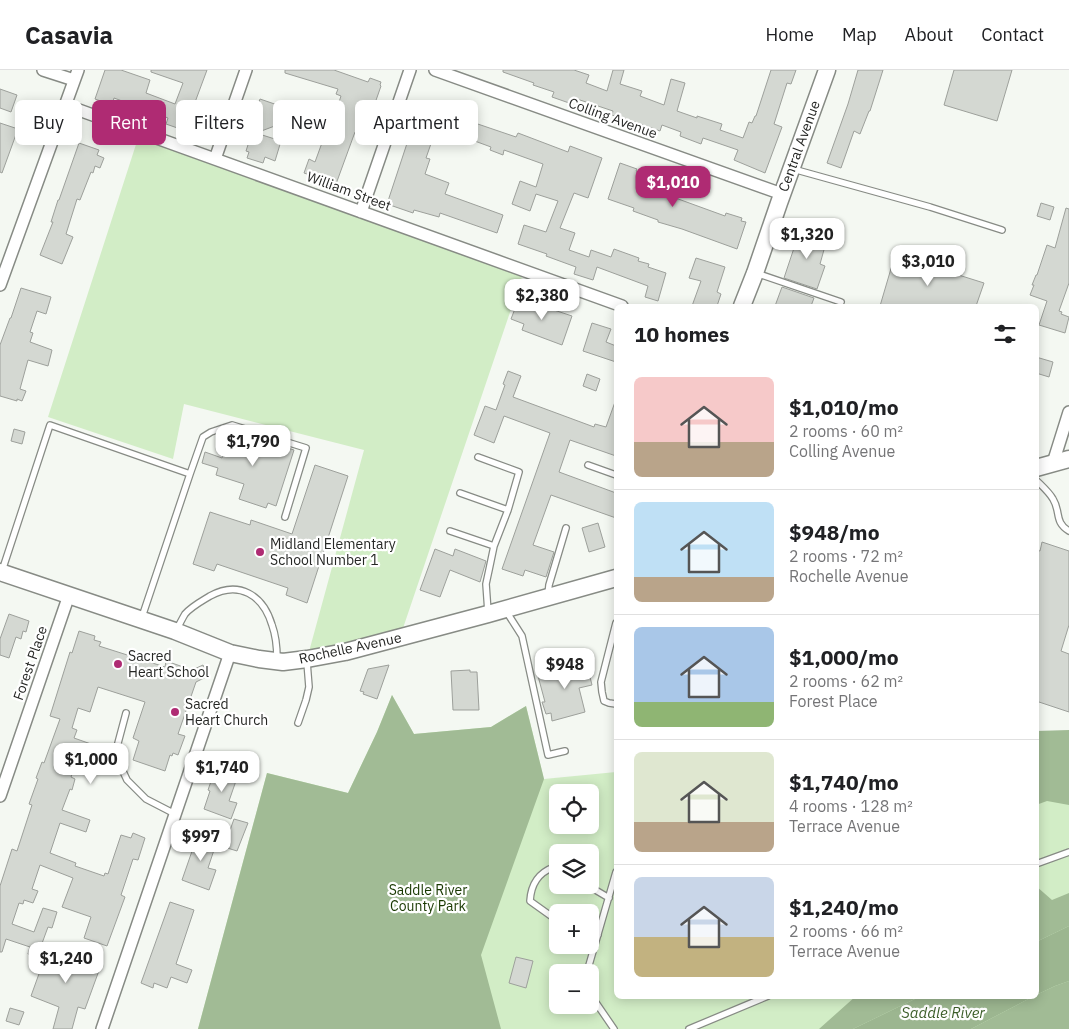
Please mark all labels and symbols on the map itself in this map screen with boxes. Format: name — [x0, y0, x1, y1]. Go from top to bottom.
street label: Colling Avenue — [566, 94, 660, 142]
street label: Central Avenue — [774, 98, 824, 194]
pin: $1,010 — [632, 166, 714, 208]
street label: William Street — [304, 167, 394, 215]
pin: $1,320 — [766, 218, 848, 260]
pin: $3,010 — [887, 244, 969, 287]
pin: $2,380 — [501, 278, 583, 321]
pin: $1,790 — [212, 424, 294, 467]
place label: Midland Elementary School Number 1 — [270, 535, 396, 569]
marker: Midland Elementary School Number 1 — [254, 546, 266, 558]
street label: Forest Place — [9, 623, 51, 703]
street label: Rochelle Avenue — [297, 628, 403, 668]
place label: Sacred Heart School — [128, 647, 209, 681]
pin: $948 — [535, 648, 595, 690]
marker: Sacred Heart School — [112, 658, 124, 670]
place label: Sacred Heart Church — [185, 695, 268, 729]
marker: Sacred Heart Church — [169, 706, 181, 718]
pin: $1,000 — [50, 742, 132, 785]
pin: $1,740 — [181, 750, 263, 793]
pin: $997 — [171, 820, 231, 862]
park label: Saddle River County Park — [389, 881, 467, 915]
pin: $1,240 — [25, 942, 107, 984]
water label: Saddle River — [901, 1003, 985, 1022]

